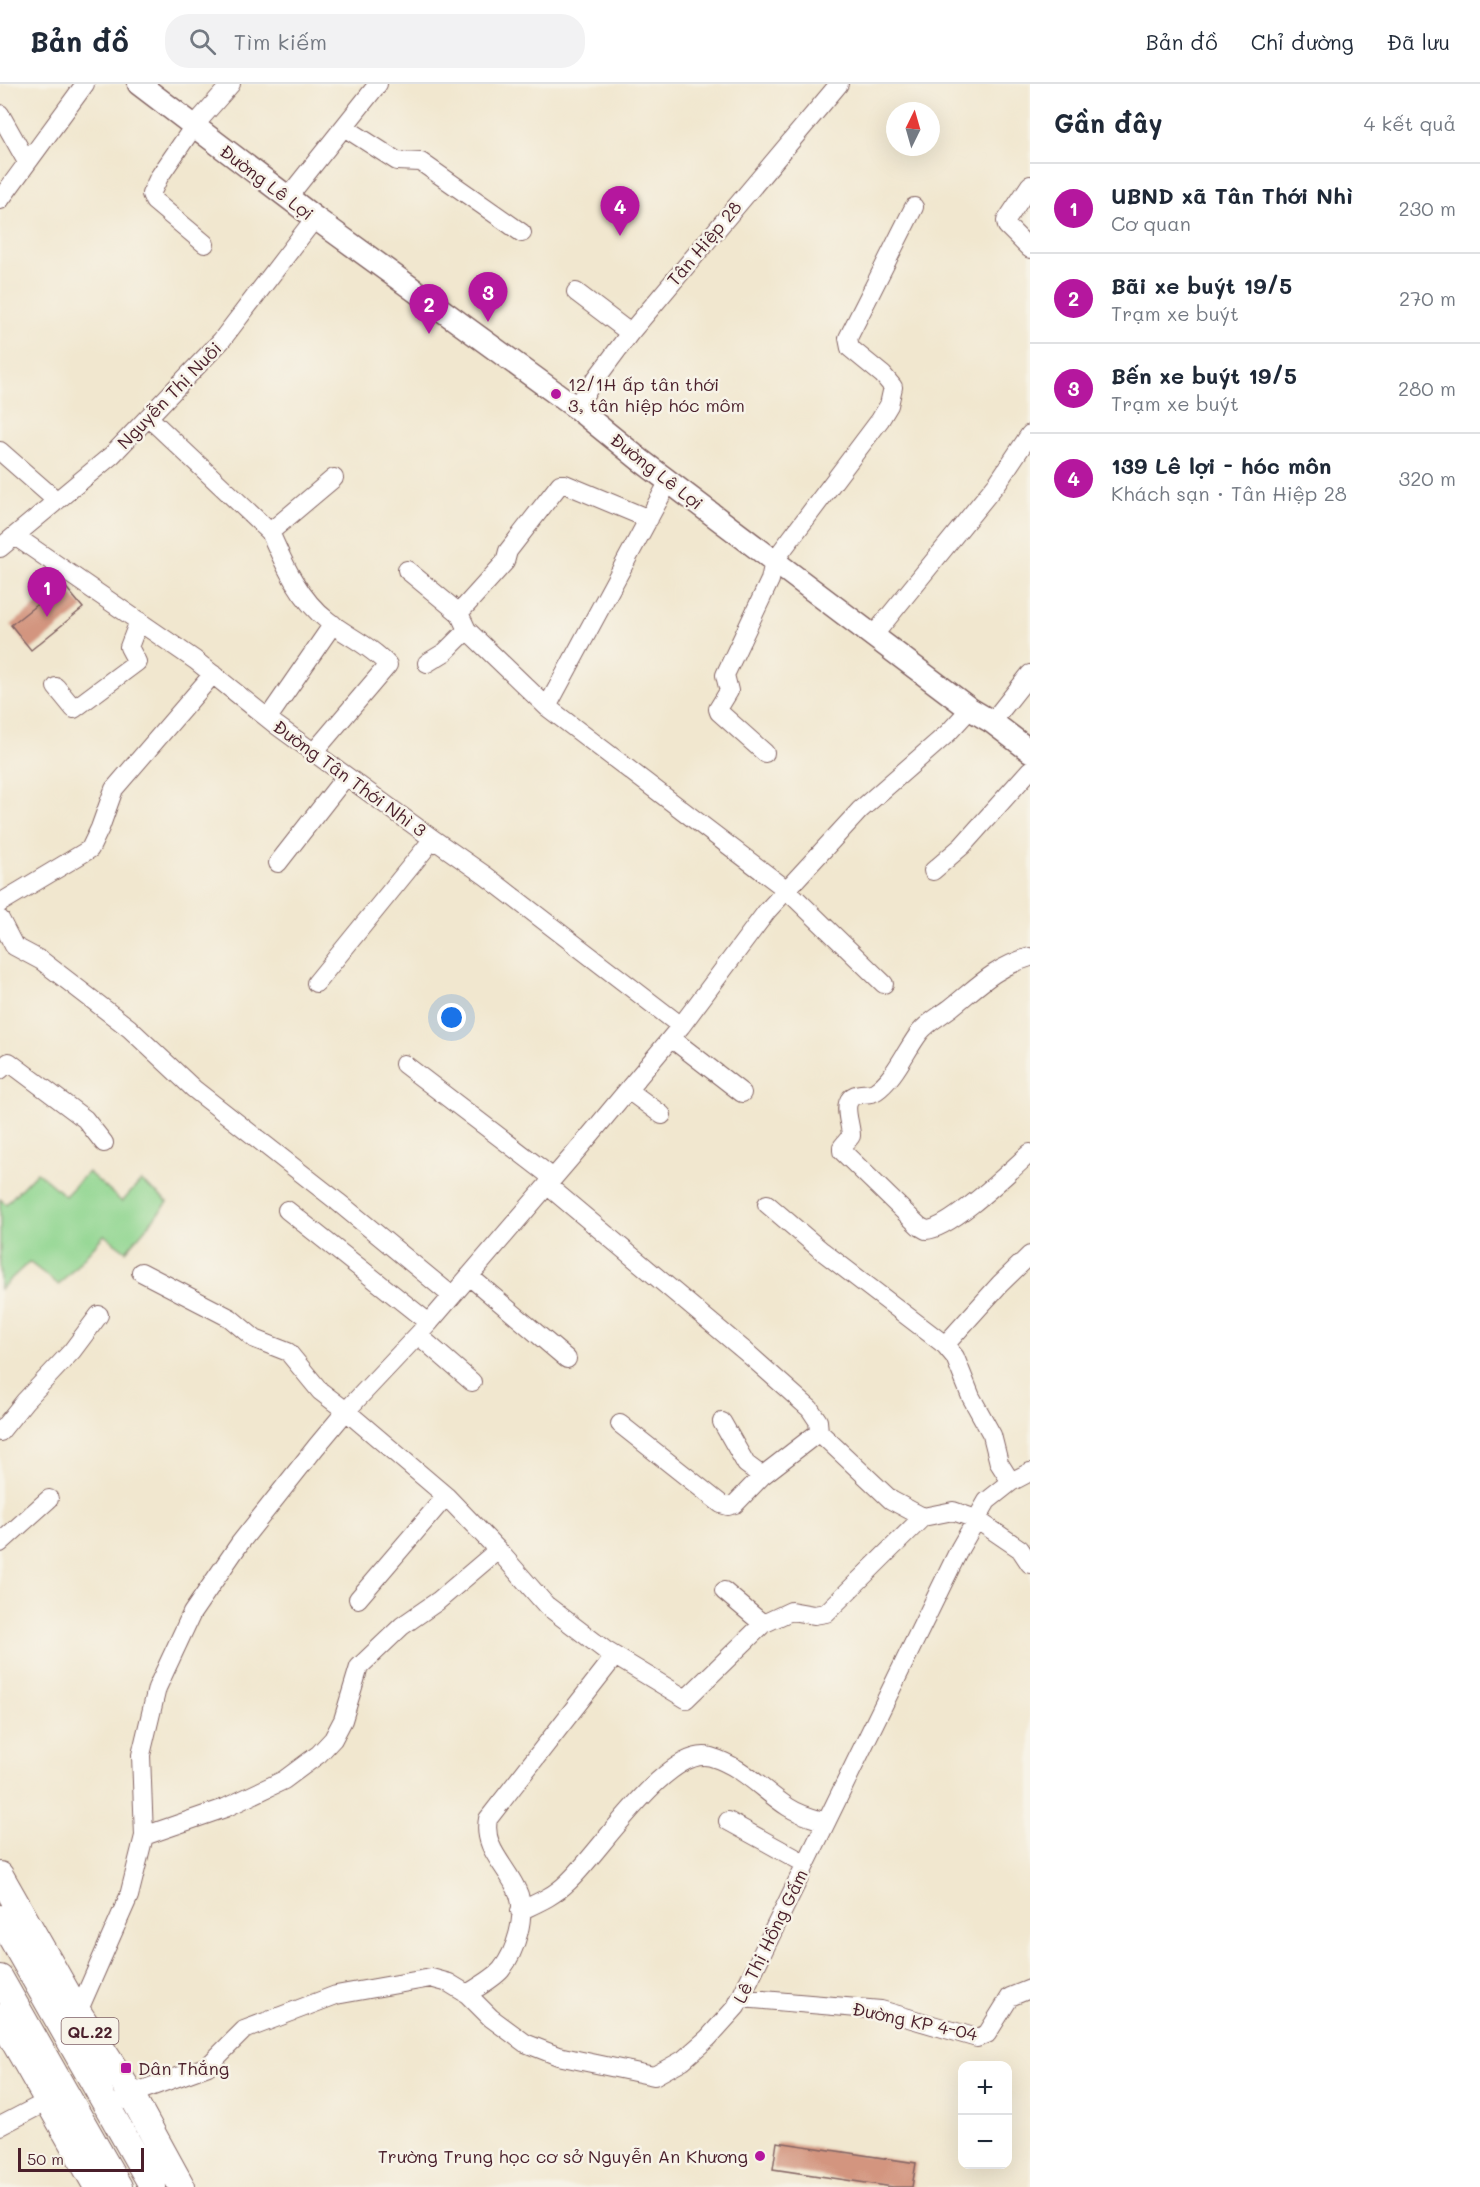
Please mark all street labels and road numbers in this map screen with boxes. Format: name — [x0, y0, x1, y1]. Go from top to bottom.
street label: Đường Lê Lợi — [215, 139, 319, 225]
street label: Tân Hiệp 28 — [661, 195, 747, 291]
street label: Nguyễn Thị Nuôi — [112, 336, 226, 454]
street label: Đường Lê Lợi — [606, 427, 708, 515]
street label: Đường Tân Thới Nhì 3 — [268, 714, 432, 842]
street label: Lê Thị Hồng Gấm — [727, 1865, 813, 2007]
street label: Đường KP 4-04 — [850, 1996, 980, 2046]
road number: QL.22 — [62, 2018, 118, 2044]

